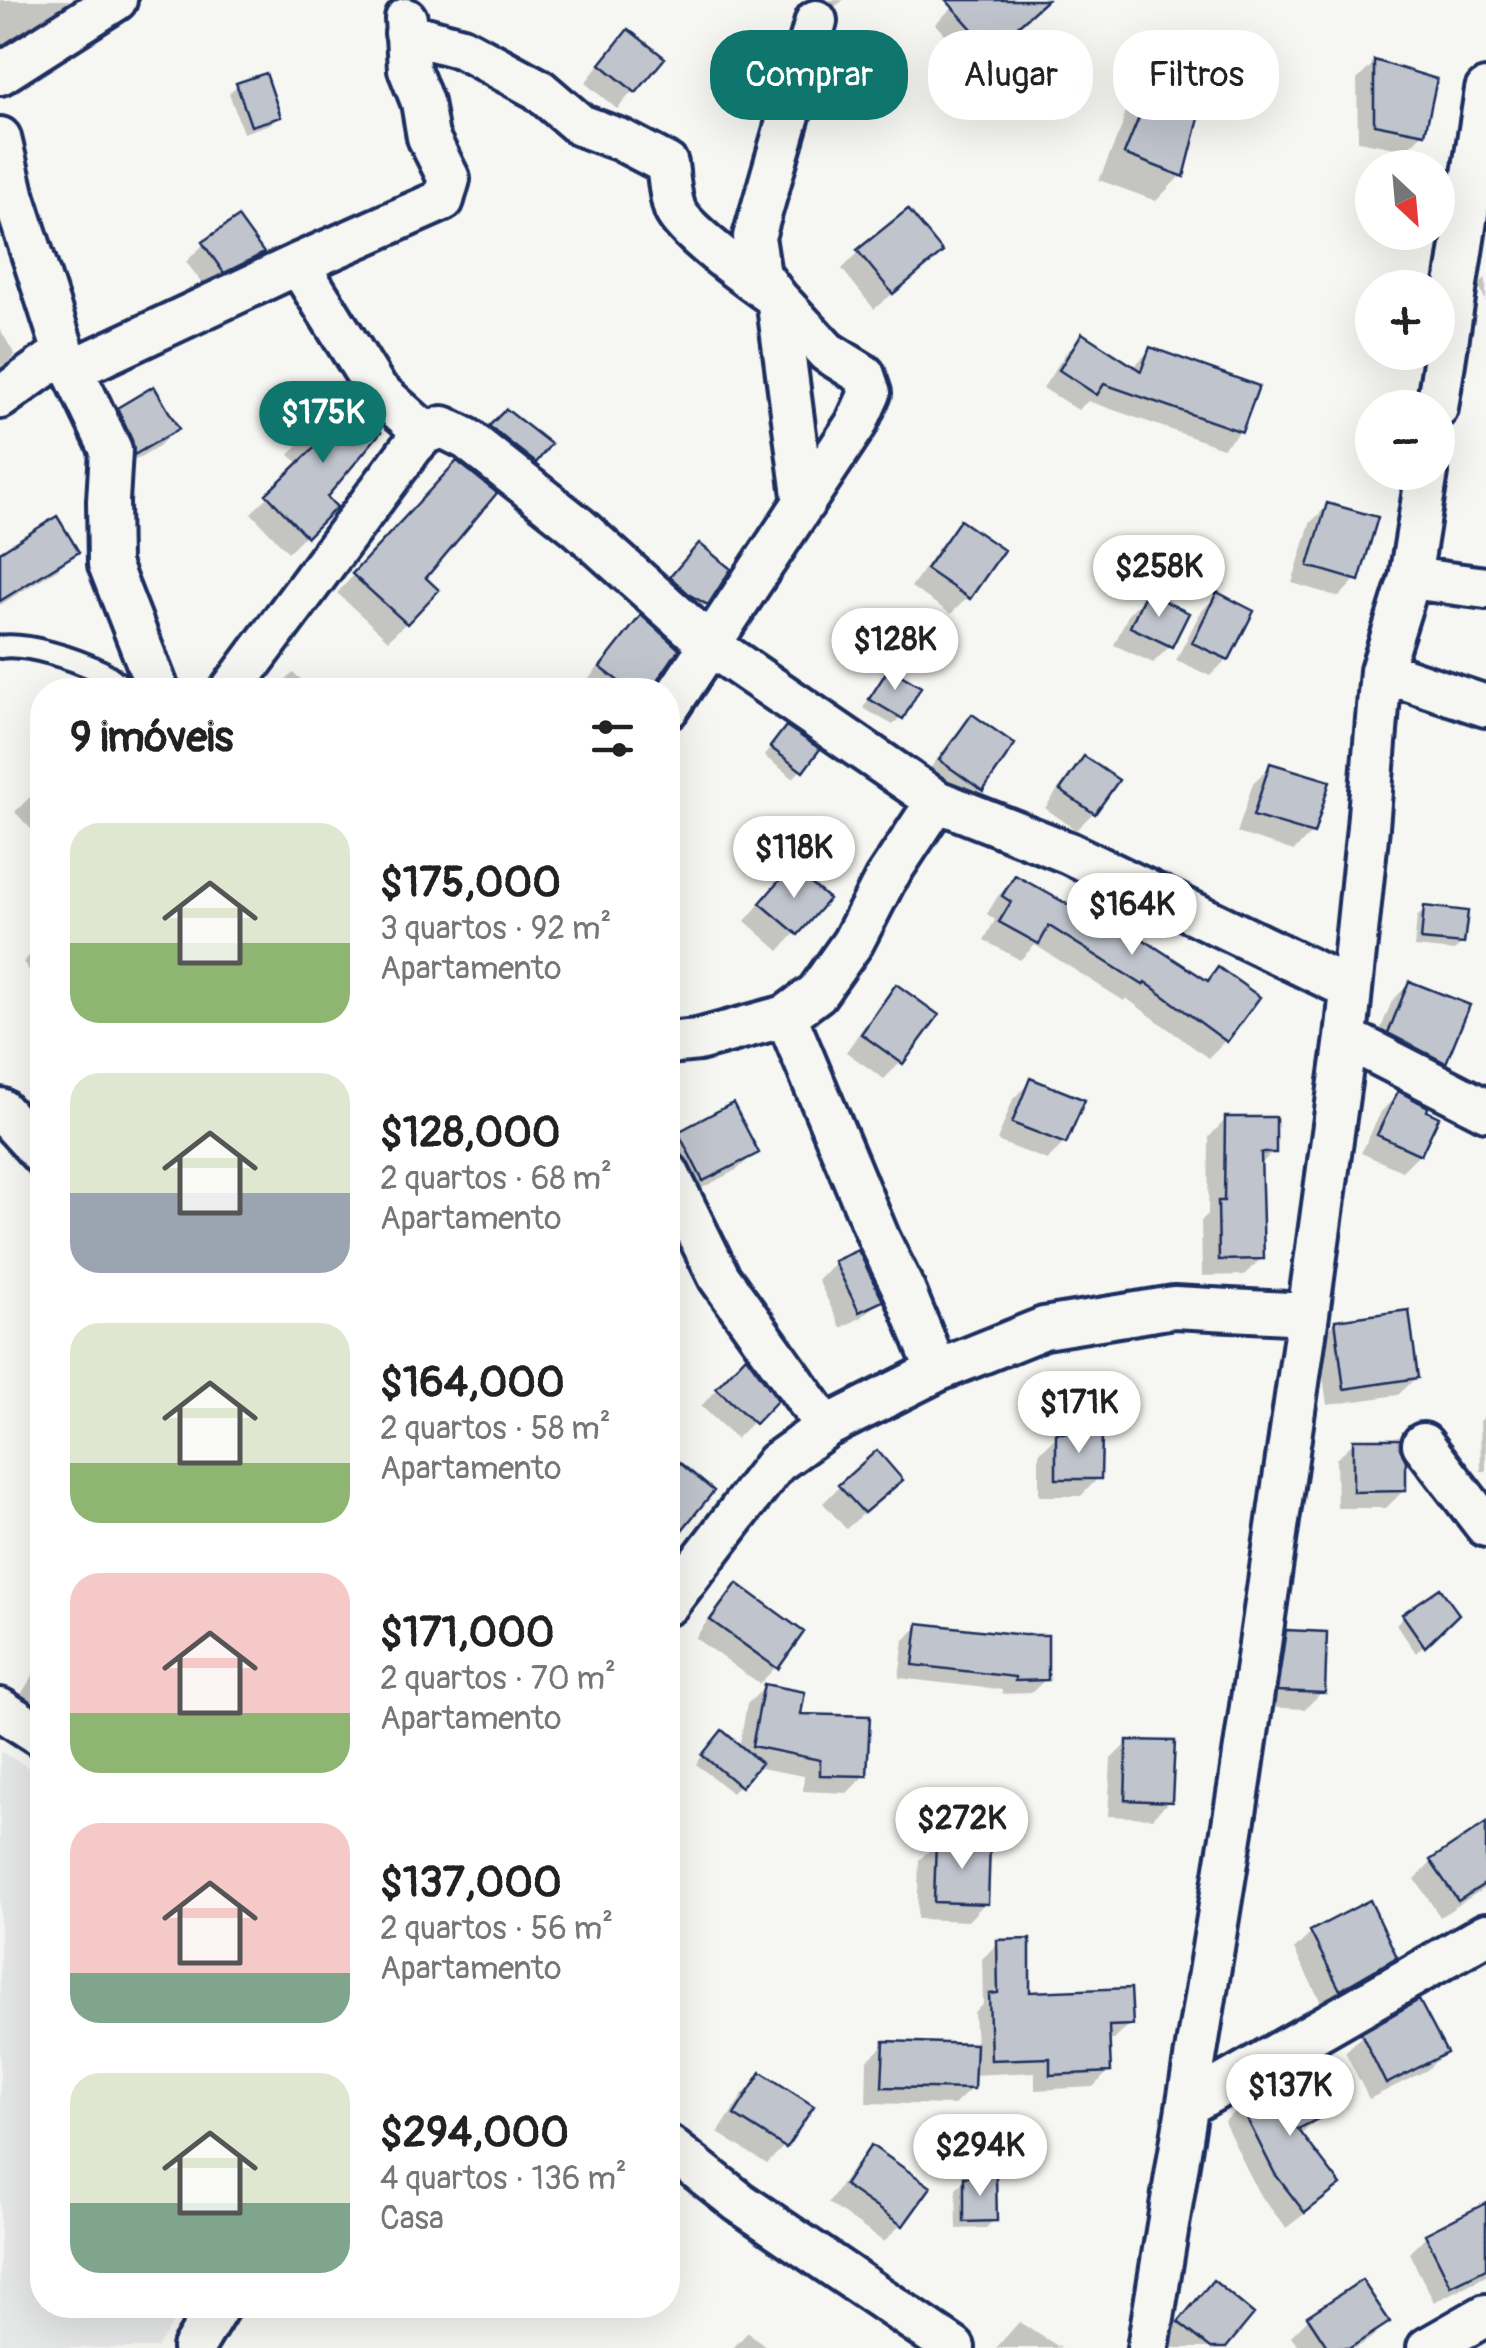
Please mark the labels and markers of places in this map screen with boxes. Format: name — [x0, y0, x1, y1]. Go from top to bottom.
pin: $175K — [253, 381, 393, 466]
pin: $258K — [1089, 535, 1229, 620]
pin: $128K — [825, 608, 965, 693]
pin: $118K — [724, 816, 864, 901]
pin: $164K — [1062, 873, 1202, 958]
pin: $171K — [1009, 1371, 1149, 1456]
pin: $272K — [892, 1787, 1032, 1872]
pin: $137K — [1220, 2054, 1360, 2139]
pin: $294K — [910, 2114, 1050, 2199]

